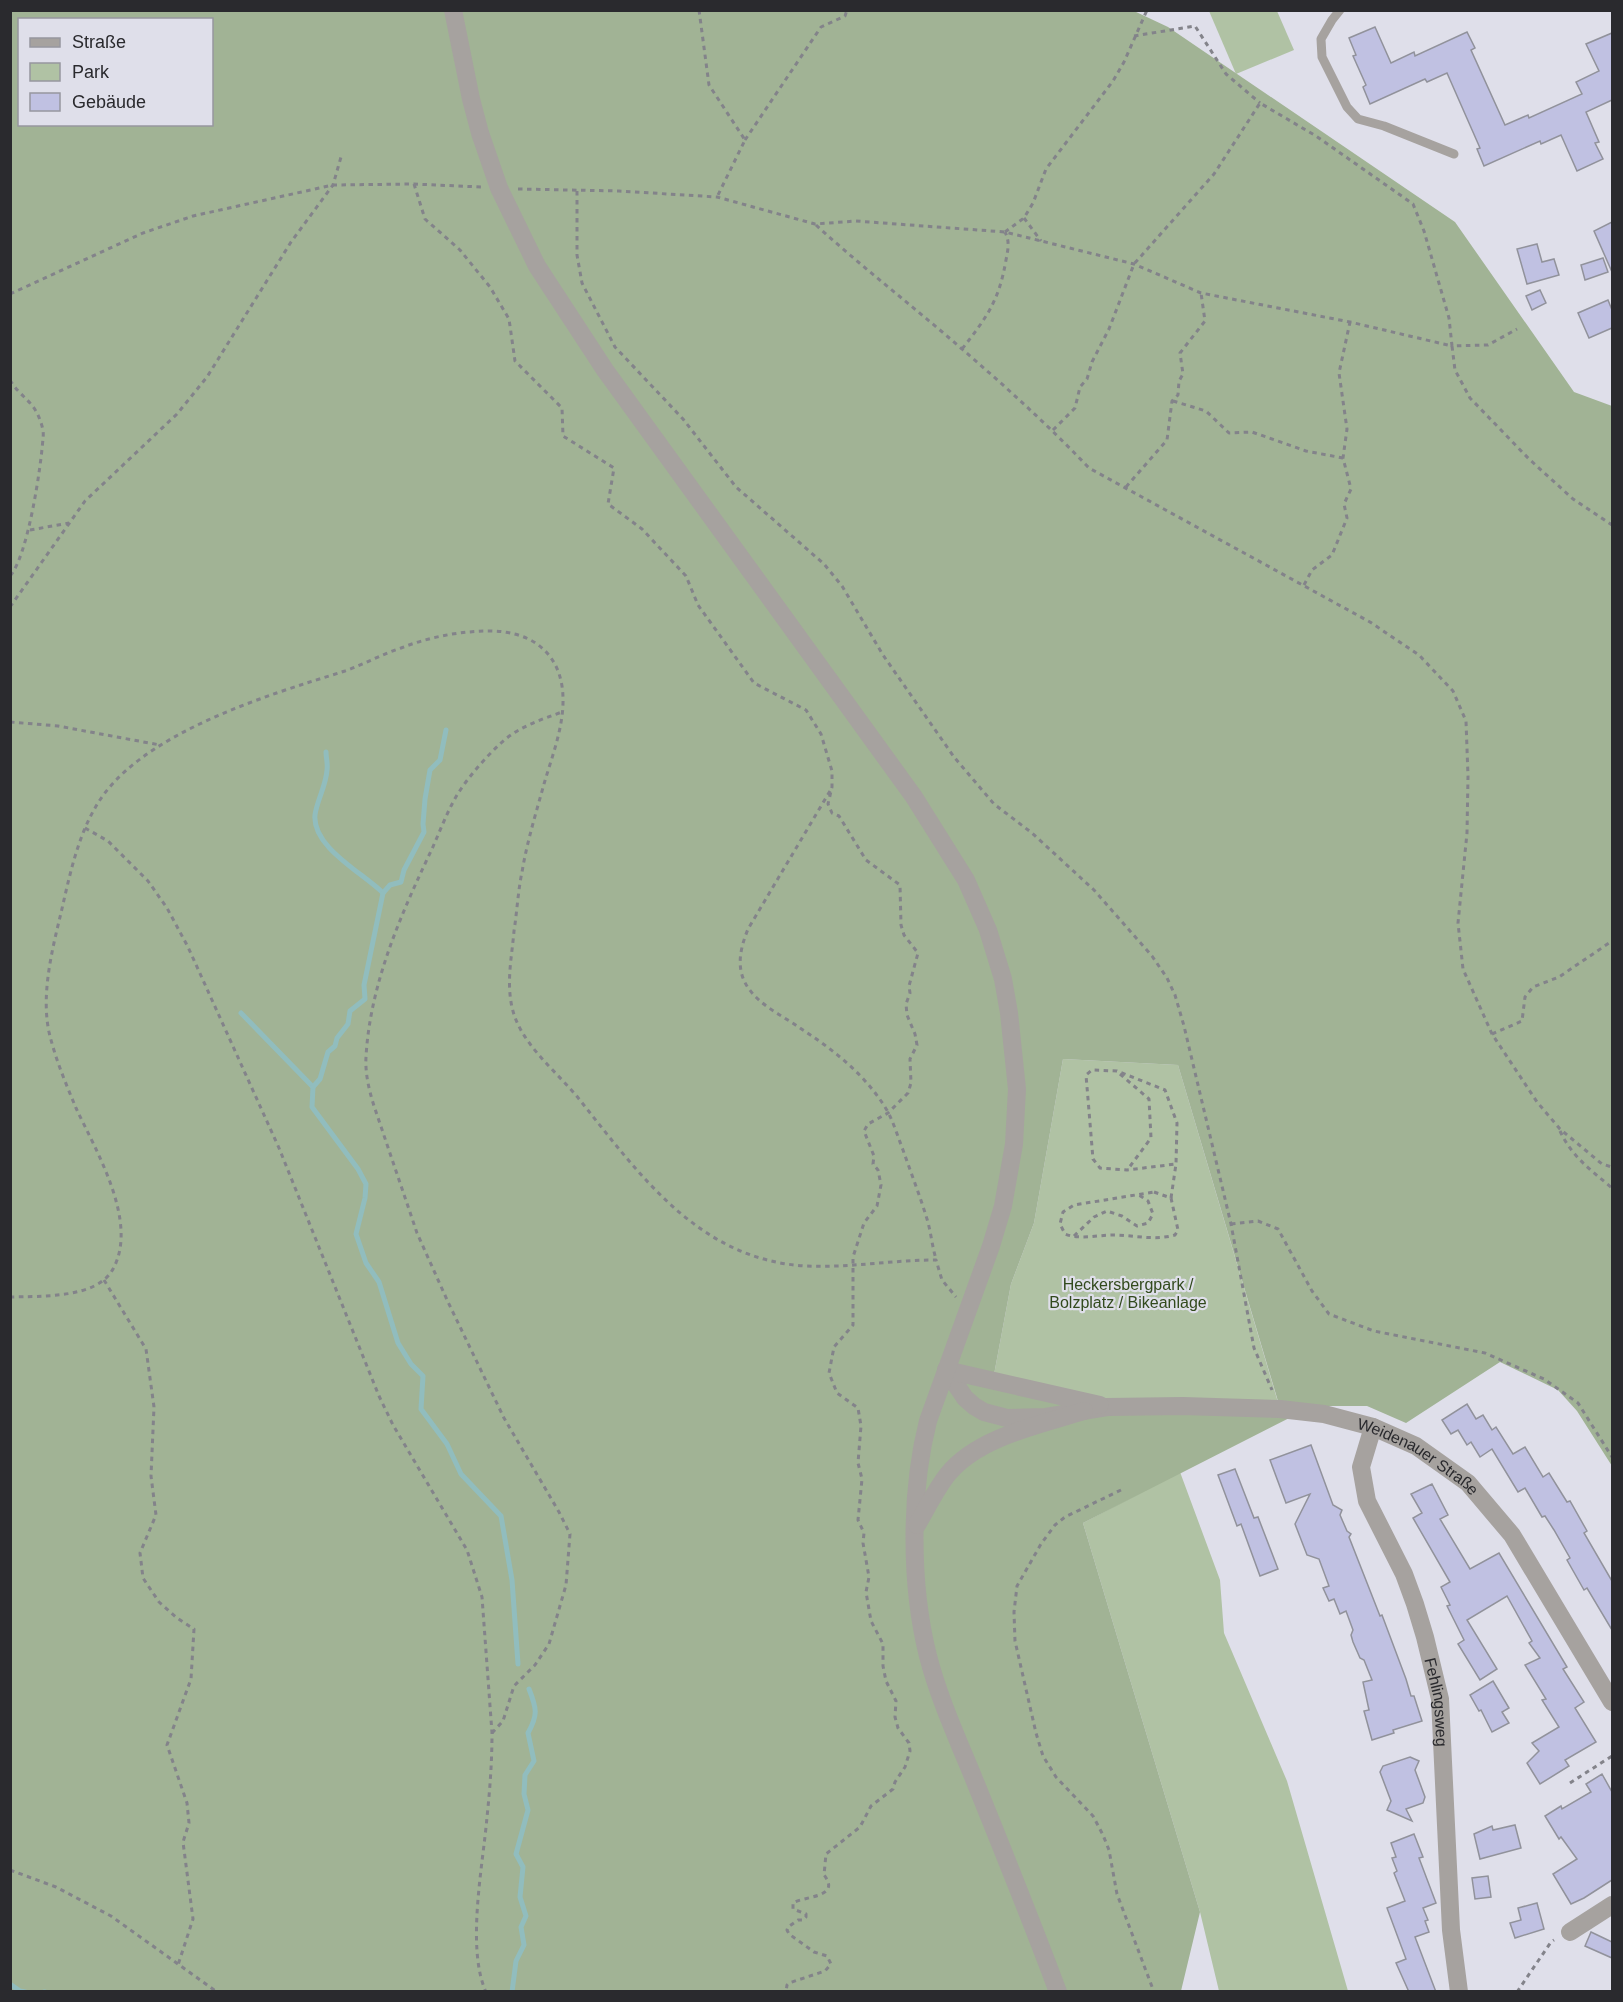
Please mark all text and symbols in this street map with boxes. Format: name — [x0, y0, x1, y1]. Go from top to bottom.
legend — [18, 18, 213, 126]
text: Straße — [72, 32, 126, 52]
text: Park — [72, 62, 110, 82]
text: Gebäude — [72, 92, 146, 112]
park label: Heckersbergpark / Bolzplatz / Bikeanlage — [1049, 1276, 1207, 1311]
street label: Weidenauer Straße — [1356, 1415, 1482, 1498]
street label: Fehlingsweg — [1422, 1656, 1451, 1747]

